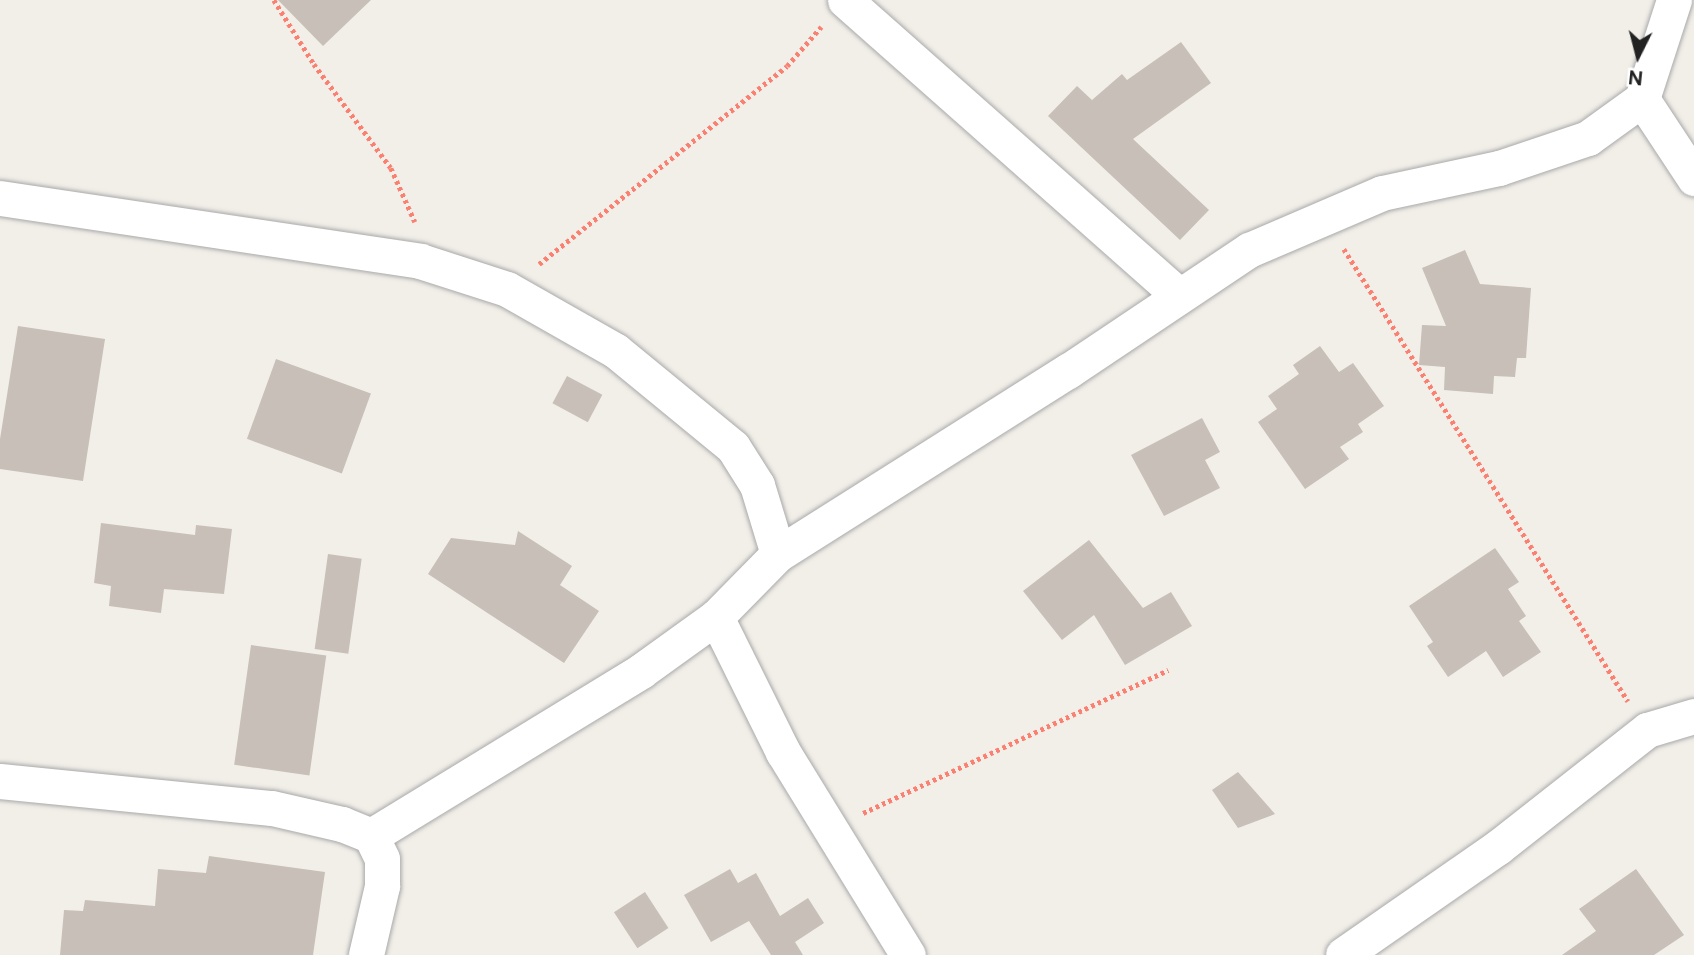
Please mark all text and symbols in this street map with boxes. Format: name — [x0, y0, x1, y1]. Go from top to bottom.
north arrow — [1603, 21, 1673, 91]
text: N — [1627, 65, 1644, 90]

